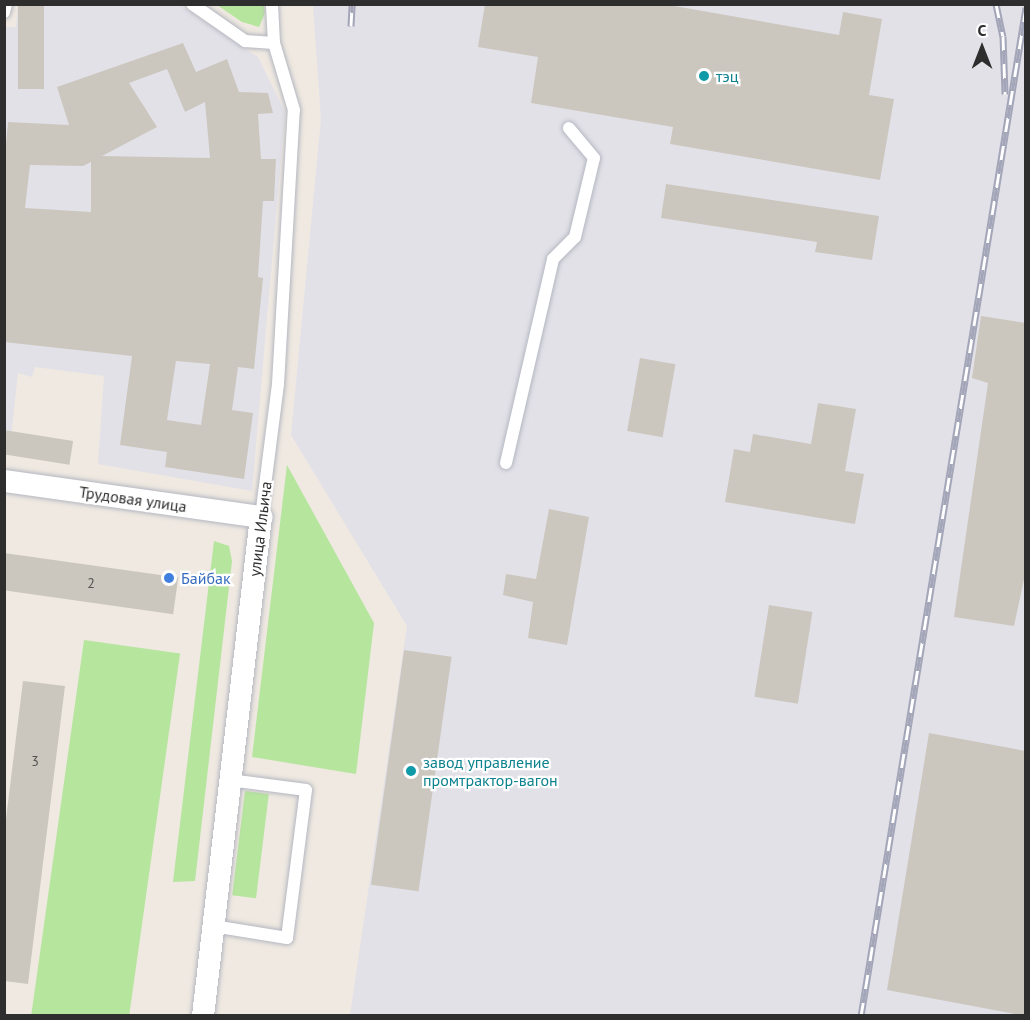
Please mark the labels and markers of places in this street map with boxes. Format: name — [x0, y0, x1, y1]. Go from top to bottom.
place label: тэц — [716, 66, 739, 86]
marker: тэц — [697, 69, 711, 83]
place label: Байбак — [181, 568, 231, 588]
marker: Байбак — [162, 571, 176, 585]
place label: завод управление промтрактор-вагон — [423, 752, 558, 790]
marker: завод управление промтрактор-вагон — [404, 764, 418, 778]

